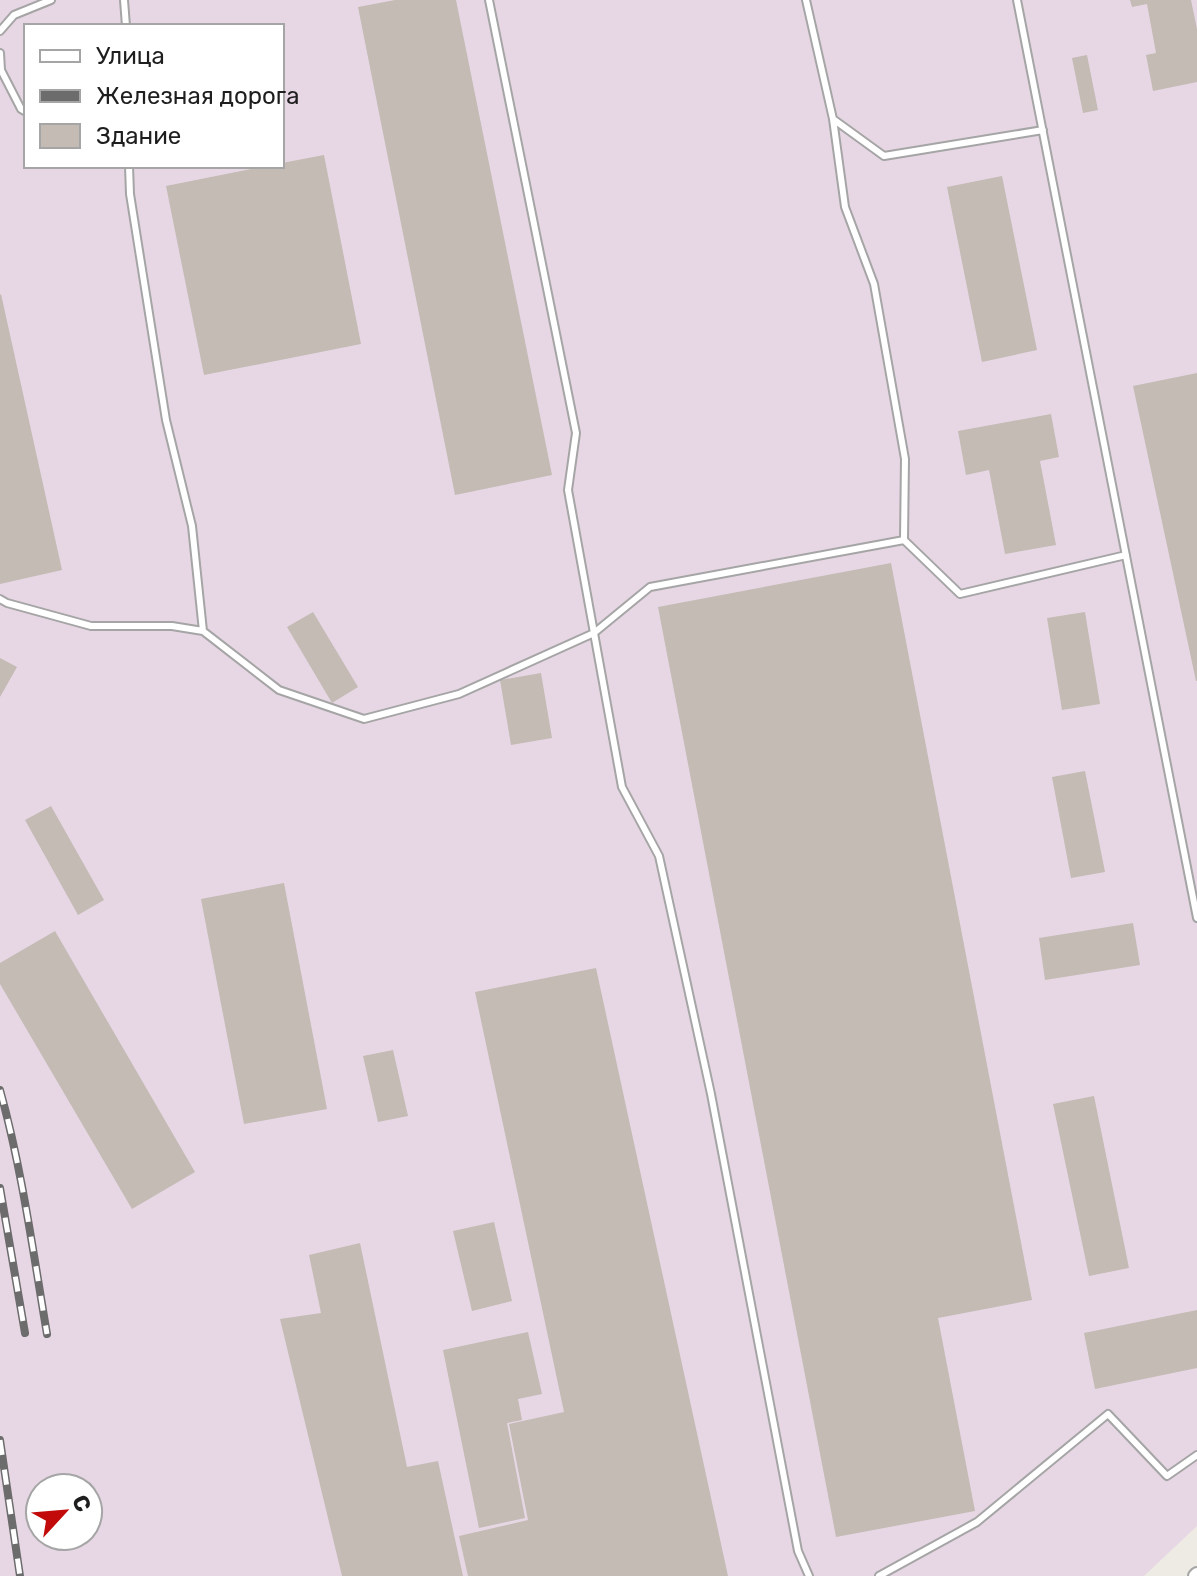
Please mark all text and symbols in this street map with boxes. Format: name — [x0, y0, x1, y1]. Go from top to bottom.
legend — [24, 24, 284, 168]
text: Улица — [96, 42, 165, 70]
text: Железная дорога — [96, 82, 299, 110]
text: Здание — [96, 122, 181, 150]
north arrow — [24, 1472, 104, 1552]
text: С — [66, 1491, 97, 1516]

